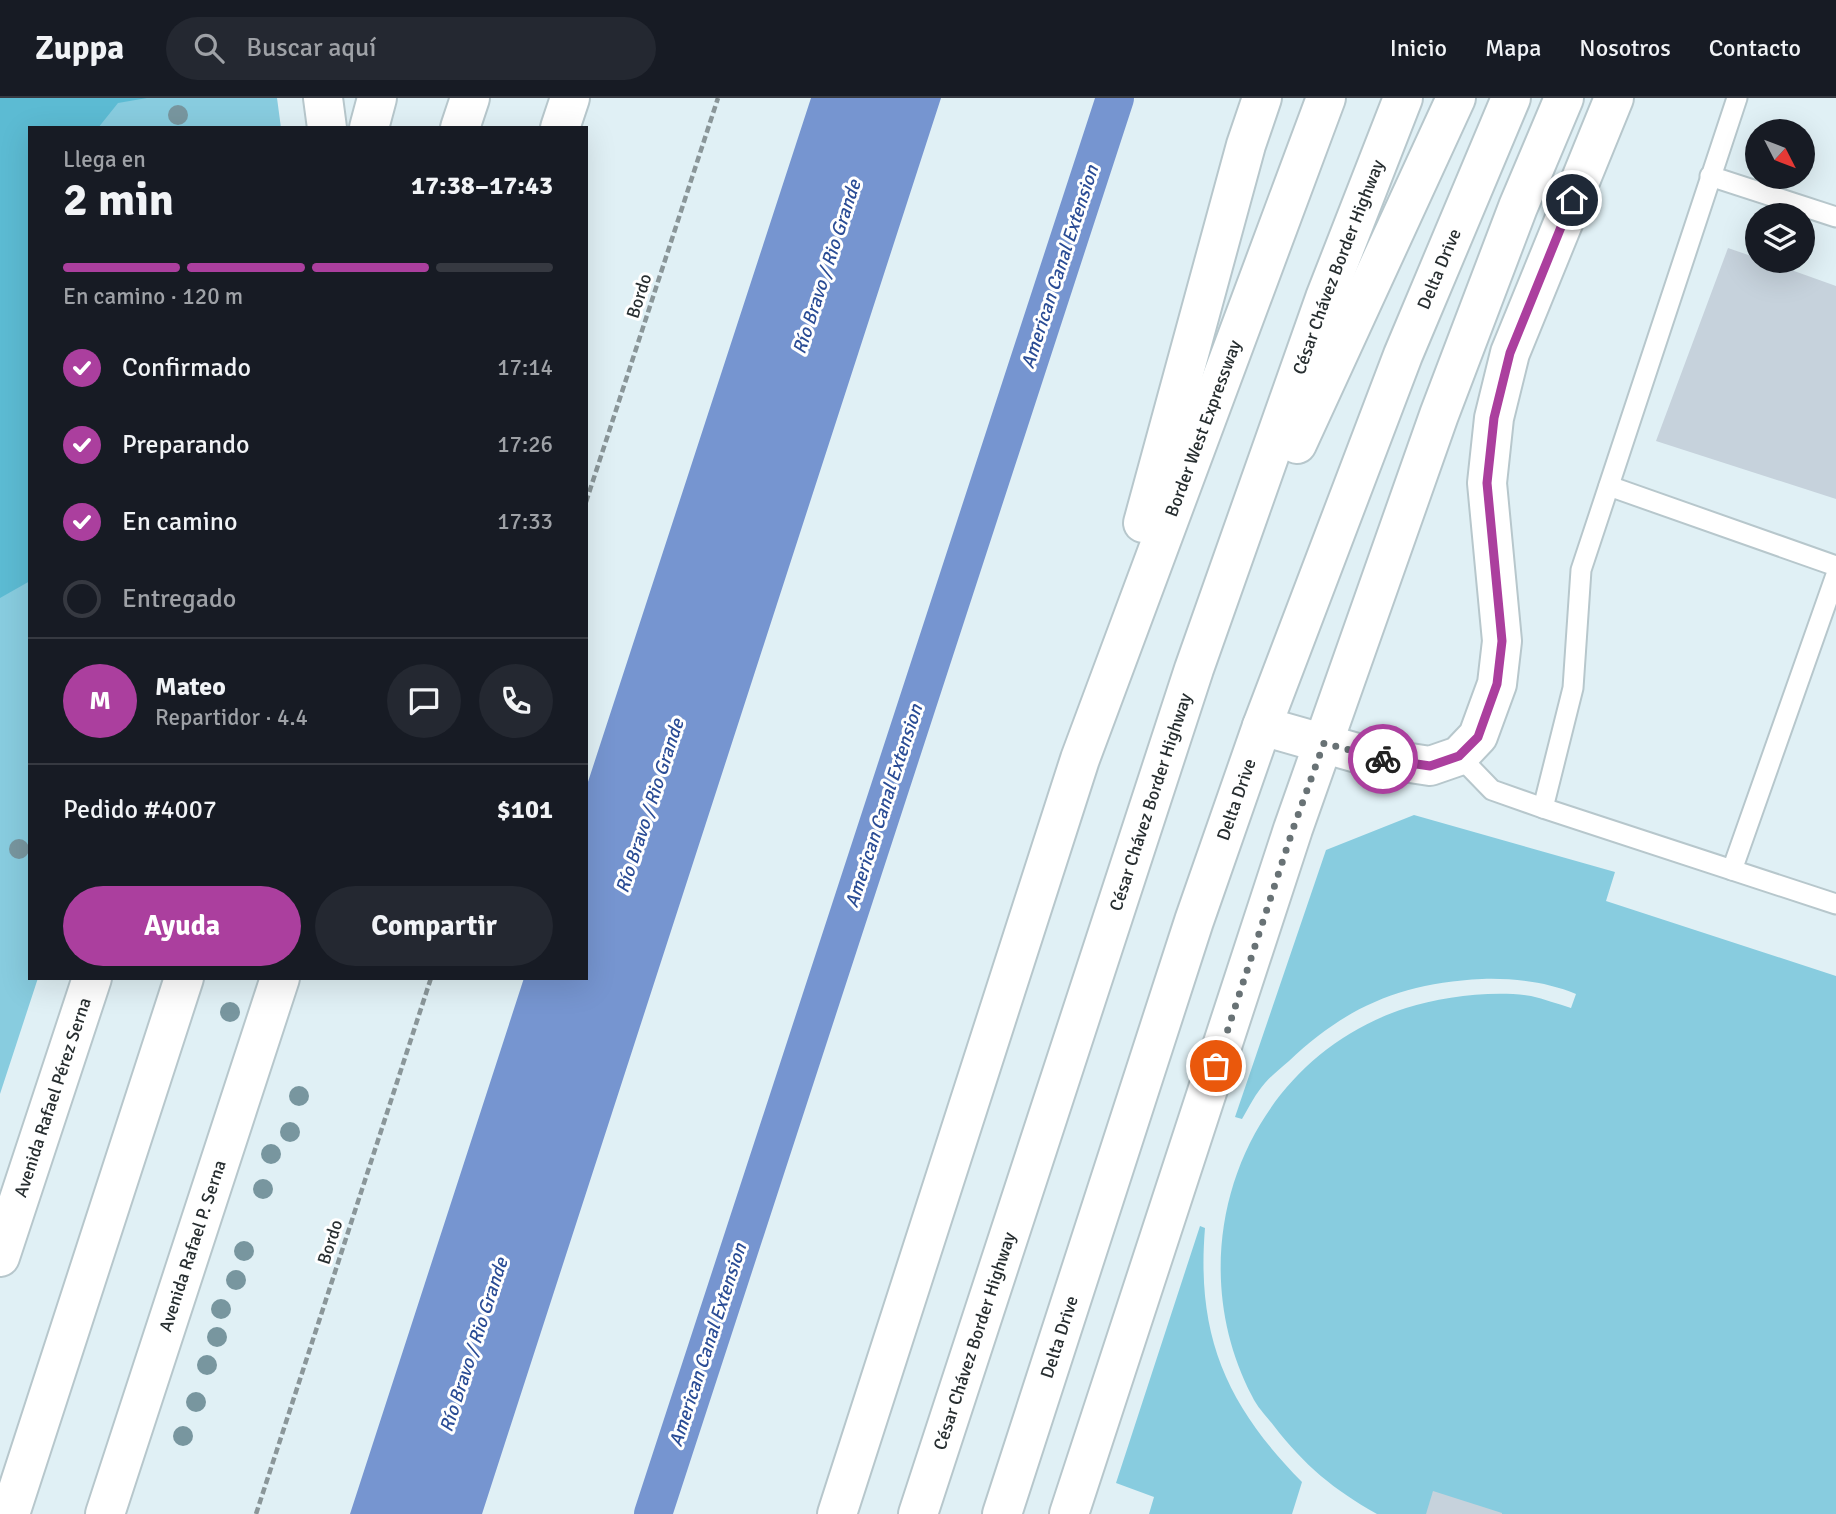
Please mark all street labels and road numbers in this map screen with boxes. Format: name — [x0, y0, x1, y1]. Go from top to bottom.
street label: César Chávez Border Highway — [1288, 156, 1389, 377]
street label: Delta Drive — [1412, 225, 1466, 313]
street label: Bordo — [621, 271, 657, 321]
street label: Border West Expressway — [1160, 336, 1246, 520]
street label: César Chávez Border Highway — [1105, 690, 1197, 914]
street label: Delta Drive — [1212, 756, 1261, 843]
street label: Avenida Rafael Pérez Serna — [9, 995, 96, 1200]
street label: Avenida Rafael P. Serna — [154, 1157, 231, 1335]
street label: Bordo — [312, 1217, 348, 1267]
street label: César Chávez Border Highway — [929, 1229, 1021, 1453]
street label: Delta Drive — [1036, 1293, 1083, 1381]

